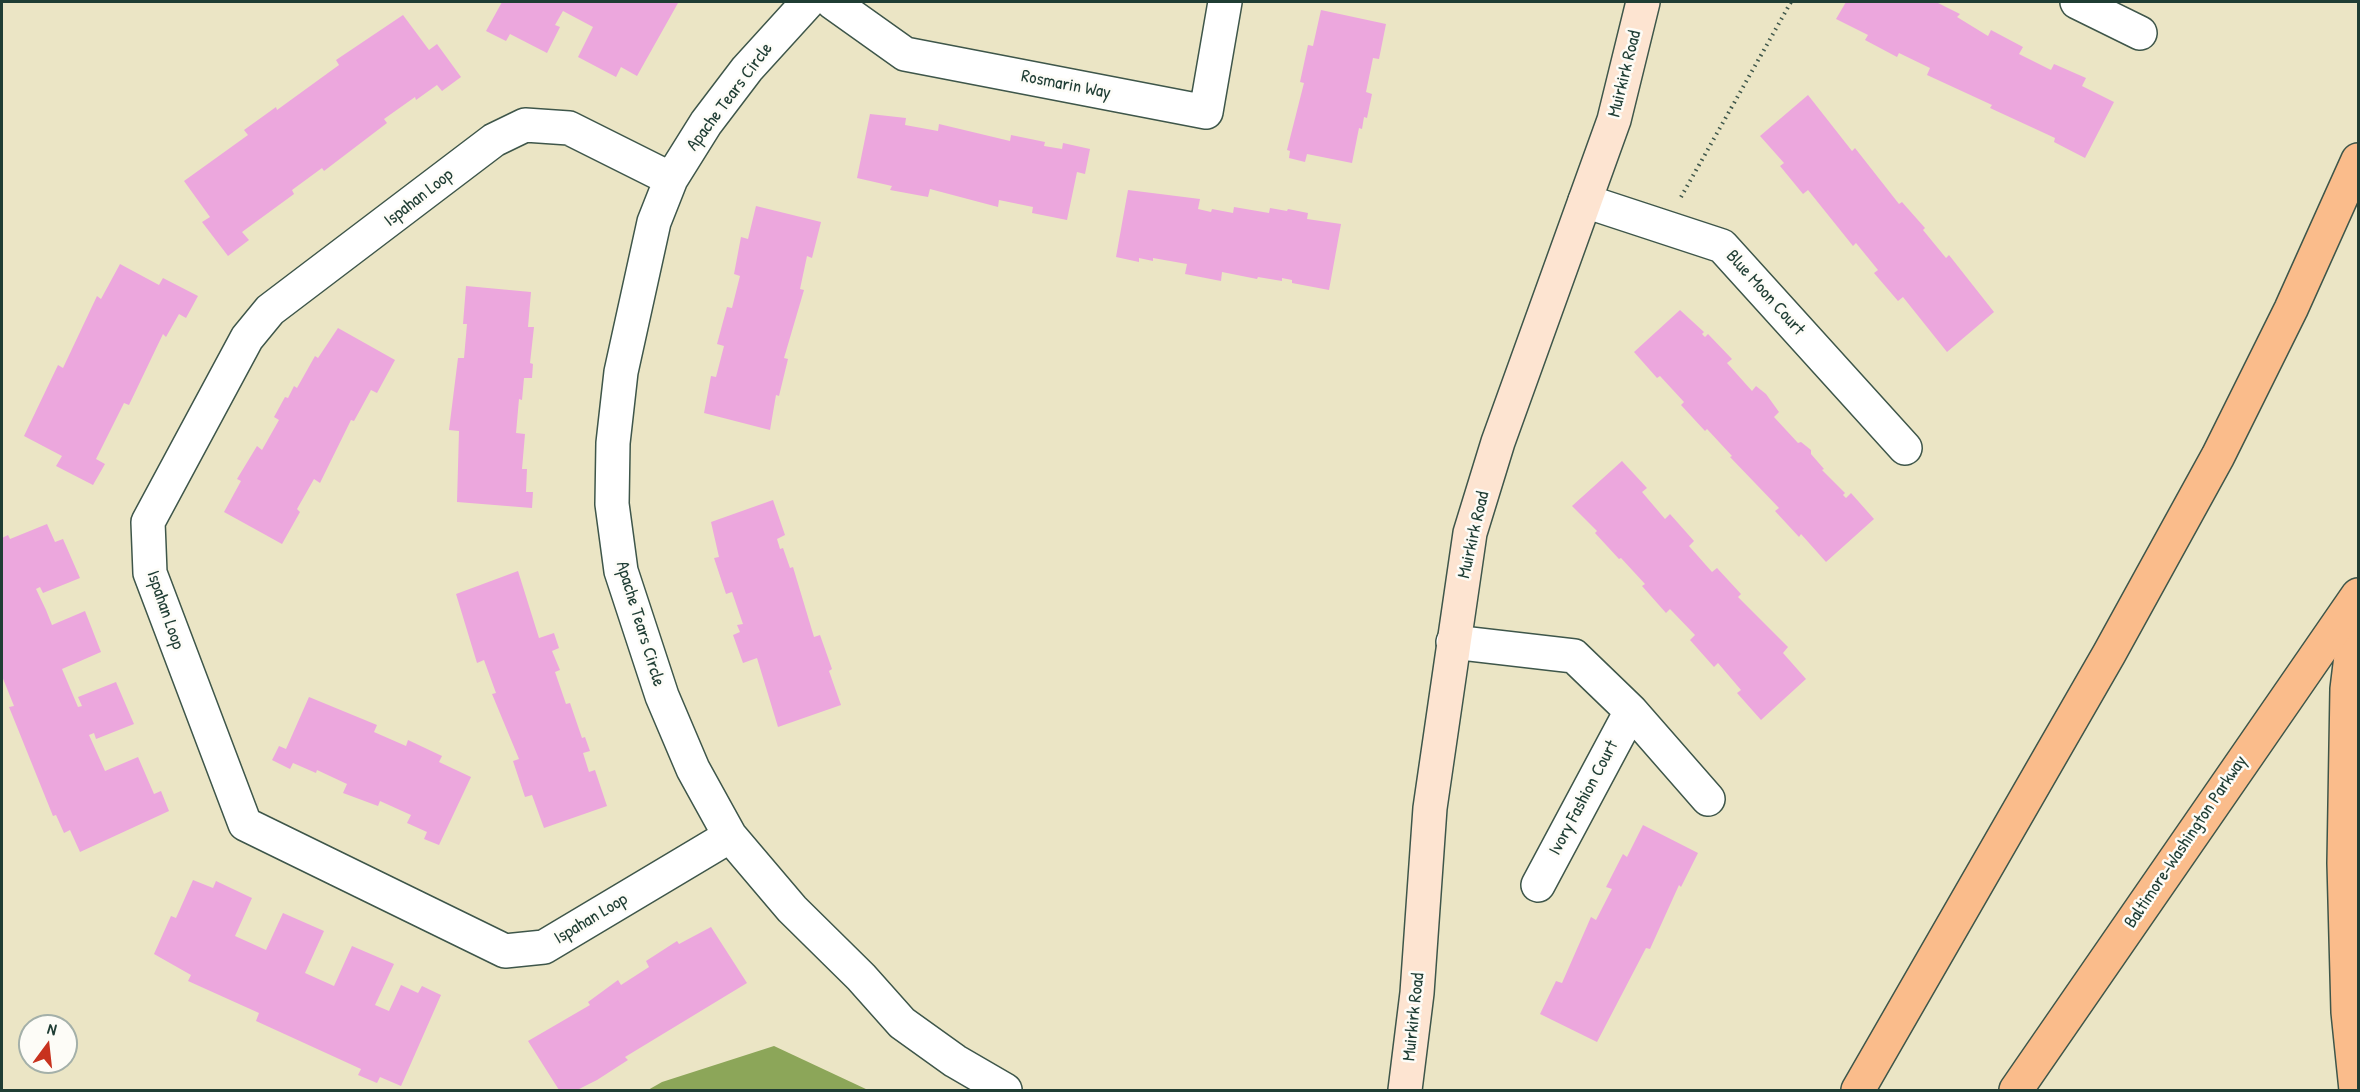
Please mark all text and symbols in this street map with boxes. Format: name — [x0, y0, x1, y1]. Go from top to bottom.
street label: Muirkirk Road — [1604, 28, 1646, 120]
street label: Apache Tears Circle — [682, 39, 778, 155]
street label: Rosmarin Way — [1019, 66, 1113, 104]
street label: Ispahan Loop — [380, 164, 458, 232]
street label: Blue Moon Court — [1721, 246, 1809, 340]
street label: Muirkirk Road — [1454, 489, 1494, 581]
street label: Apache Tears Circle — [611, 559, 669, 689]
street label: Ispahan Loop — [141, 568, 189, 652]
street label: Ivory Fashion Court — [1545, 737, 1623, 859]
street label: Baltimore-Washington Parkway — [2120, 752, 2252, 932]
street label: Ispahan Loop — [550, 889, 632, 949]
street label: Muirkirk Road — [1399, 972, 1429, 1062]
north arrow — [18, 1014, 78, 1074]
text: N — [45, 1017, 59, 1040]

